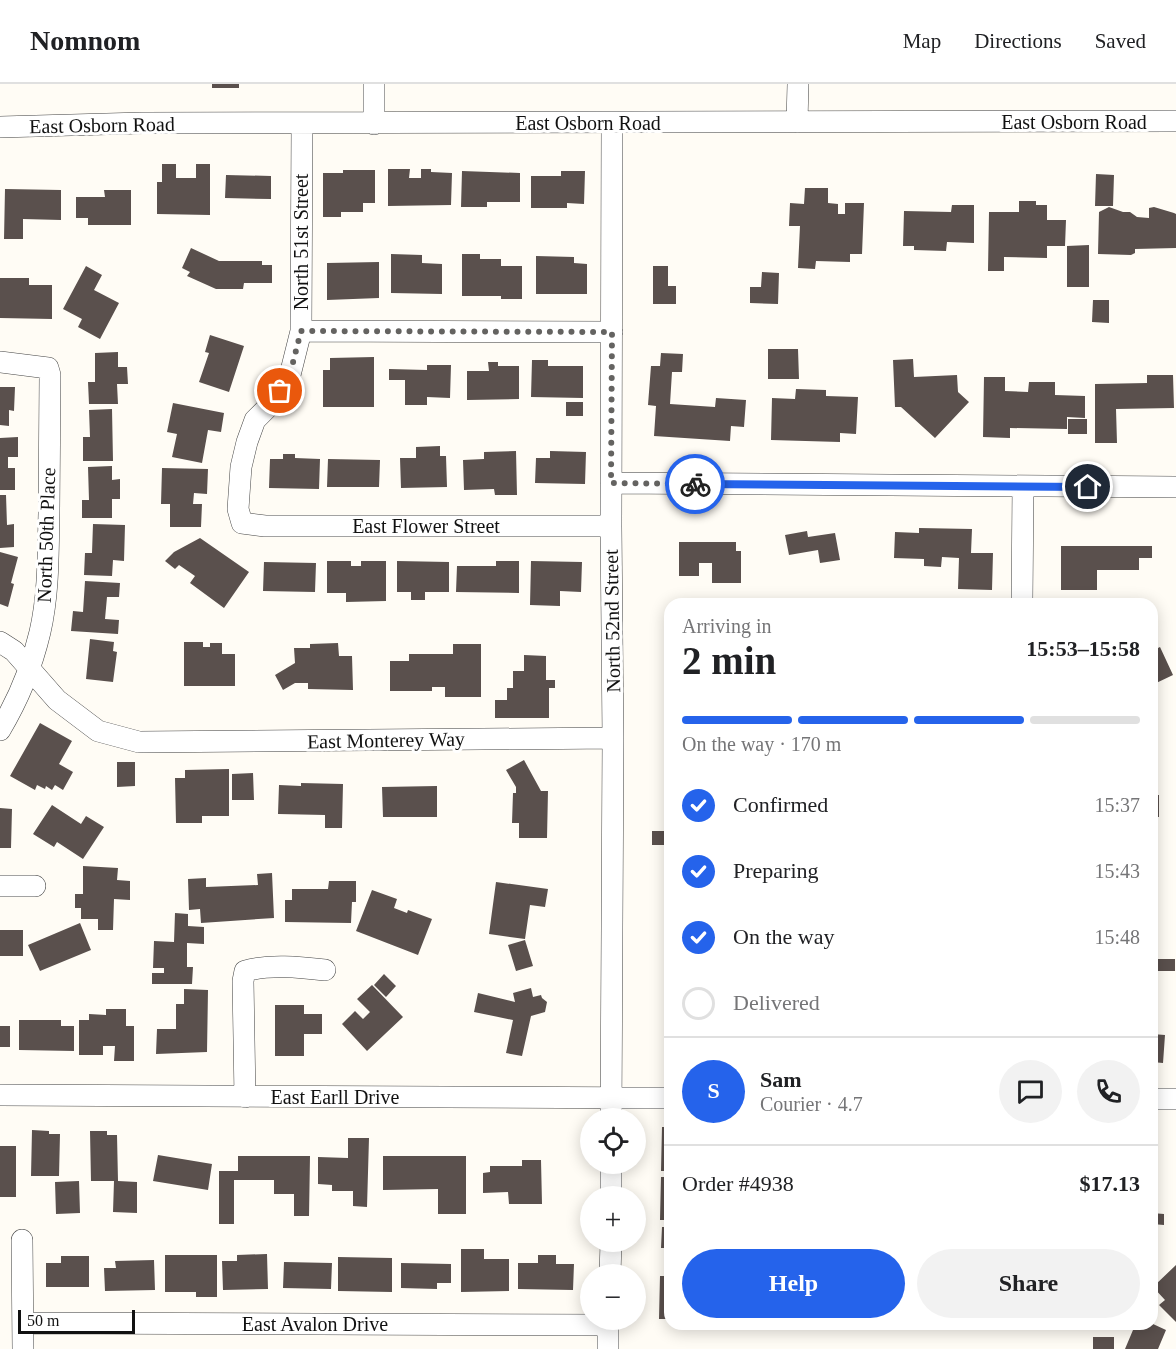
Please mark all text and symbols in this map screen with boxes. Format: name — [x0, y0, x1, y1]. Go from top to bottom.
text: Nomnom — [30, 25, 140, 56]
text: Map — [903, 29, 941, 53]
text: Directions — [974, 29, 1062, 53]
text: Saved — [1095, 29, 1146, 53]
street label: East Osborn Road — [1001, 111, 1147, 133]
street label: East Osborn Road — [515, 112, 661, 134]
street label: East Osborn Road — [29, 113, 175, 137]
street label: North 51st Street — [290, 173, 312, 310]
pin — [254, 365, 305, 416]
icon: bag — [263, 374, 296, 407]
courier — [665, 454, 725, 514]
pin — [1062, 461, 1113, 512]
street label: North 50th Place — [33, 467, 59, 603]
icon: bike — [679, 468, 712, 501]
icon: home — [1071, 470, 1104, 503]
street label: East Flower Street — [352, 515, 500, 537]
street label: North 52nd Street — [600, 549, 624, 693]
text: Arriving in — [682, 615, 771, 637]
text: 15:53–15:58 — [1026, 636, 1140, 661]
text: 2 min — [682, 639, 776, 682]
street label: East Monterey Way — [307, 728, 465, 753]
text: On the way · 170 m — [682, 733, 841, 755]
icon: check — [682, 789, 715, 822]
text: Confirmed — [733, 792, 828, 817]
text: 15:37 — [1094, 794, 1140, 816]
icon: check — [682, 855, 715, 888]
text: Preparing — [733, 858, 819, 883]
text: 15:43 — [1094, 860, 1140, 882]
icon: check — [682, 921, 715, 954]
text: On the way — [733, 924, 834, 949]
text: 15:48 — [1094, 926, 1140, 948]
text: Delivered — [733, 990, 820, 1015]
button: chat — [999, 1060, 1062, 1123]
button: phone — [1077, 1060, 1140, 1123]
text: Sam — [760, 1067, 802, 1092]
text: S — [707, 1078, 720, 1103]
street label: East Earll Drive — [271, 1086, 400, 1108]
text: Courier · 4.7 — [760, 1093, 863, 1115]
map controls — [580, 1108, 646, 1330]
button: locate — [580, 1108, 646, 1174]
text: Order #4938 — [682, 1171, 794, 1196]
text: $17.13 — [1080, 1171, 1140, 1196]
button: + — [580, 1186, 646, 1252]
button: Help — [682, 1249, 905, 1318]
button: Share — [917, 1249, 1140, 1318]
button: − — [580, 1264, 646, 1330]
scale bar — [18, 1307, 135, 1334]
text: 50 m — [27, 1312, 59, 1329]
street label: East Avalon Drive — [242, 1313, 388, 1335]

